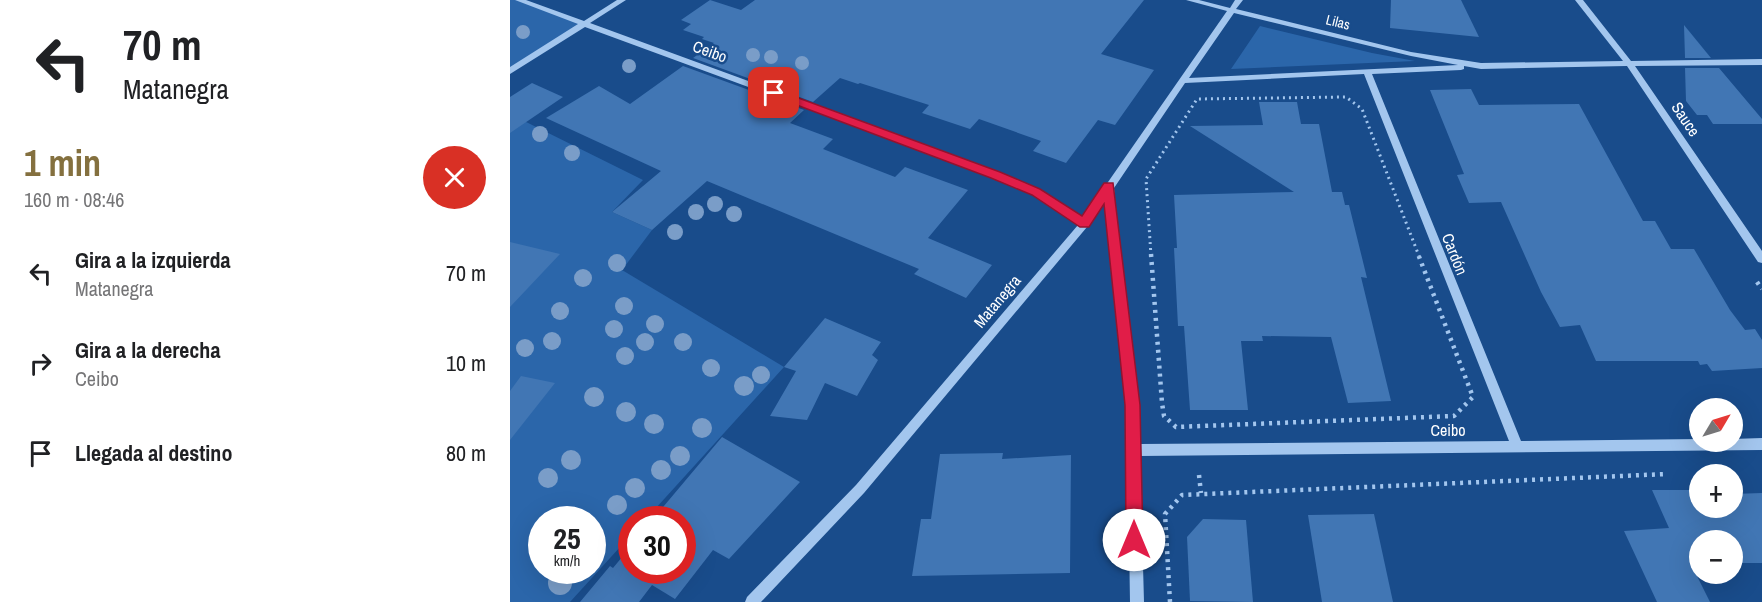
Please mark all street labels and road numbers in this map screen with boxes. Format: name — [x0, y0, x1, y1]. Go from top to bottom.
street label: Lilas — [1324, 10, 1352, 34]
street label: Ceibo — [690, 35, 730, 67]
street label: Sauce — [1666, 97, 1706, 141]
street label: Cardón — [1437, 230, 1473, 278]
street label: Matanegra — [968, 269, 1026, 332]
street label: Ceibo — [1430, 419, 1466, 441]

